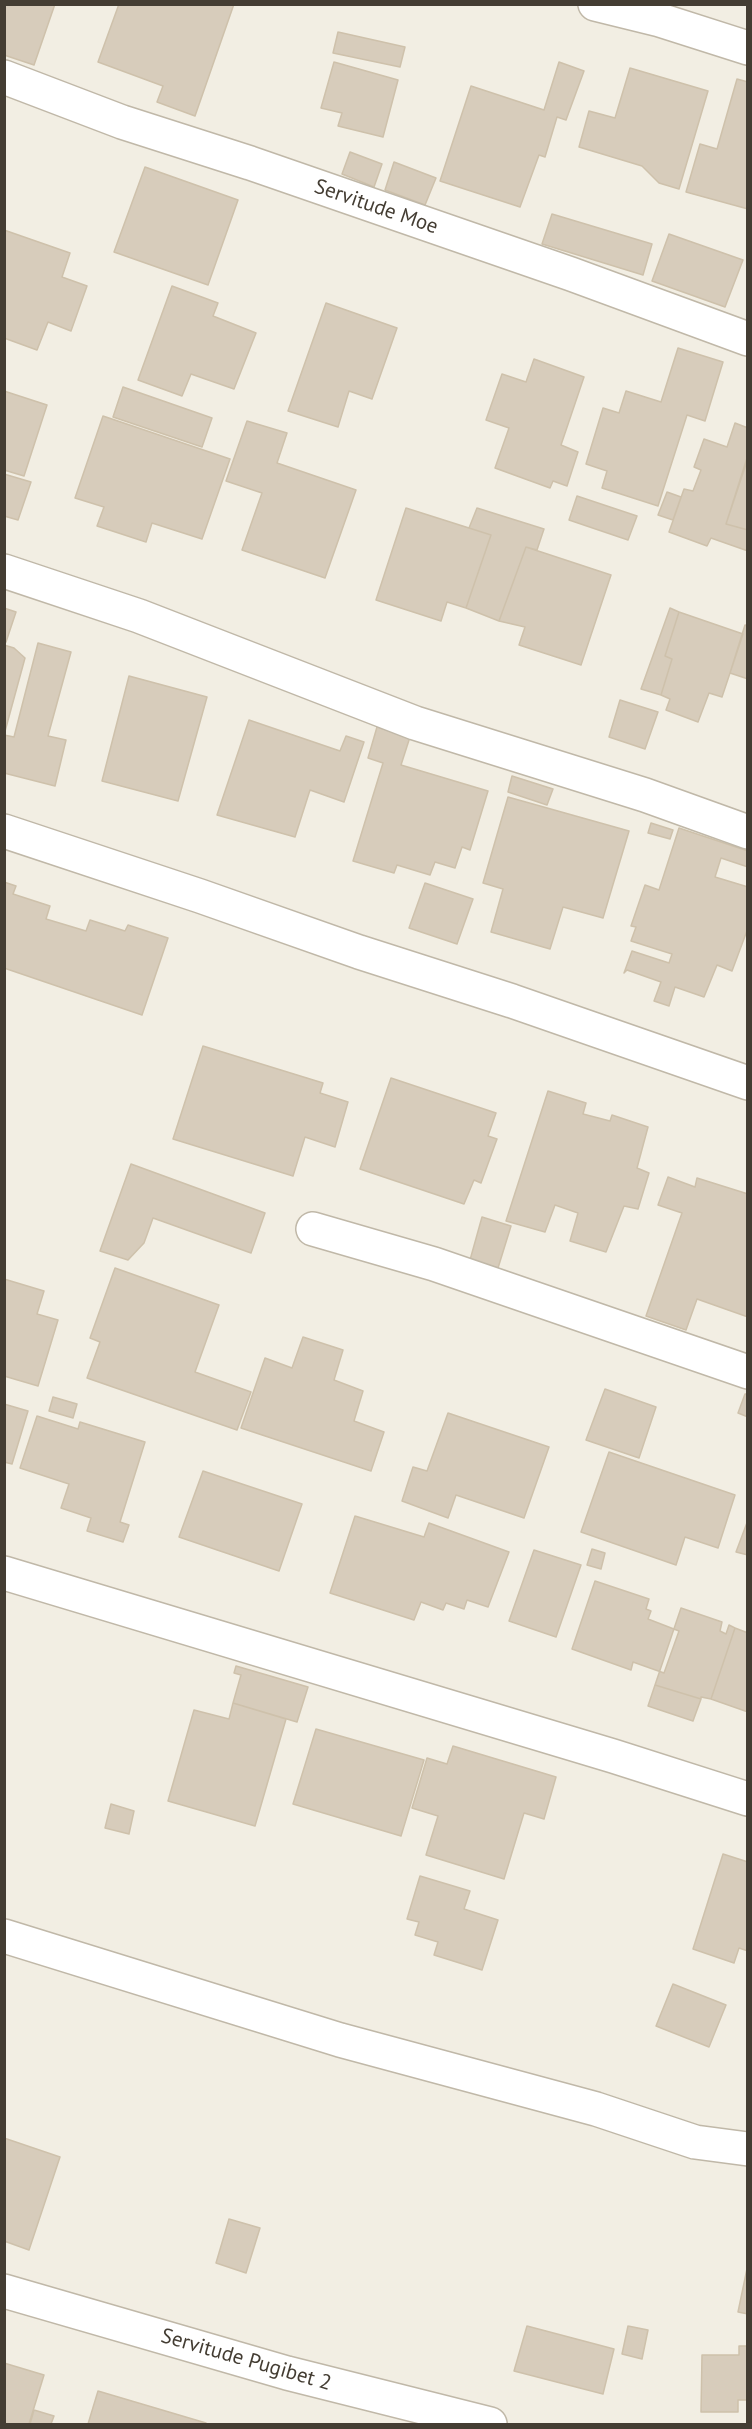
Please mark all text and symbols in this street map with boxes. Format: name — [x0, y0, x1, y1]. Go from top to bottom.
street label: Servitude Moe — [311, 174, 441, 240]
street label: Servitude Pugibet 2 — [158, 2324, 334, 2396]

